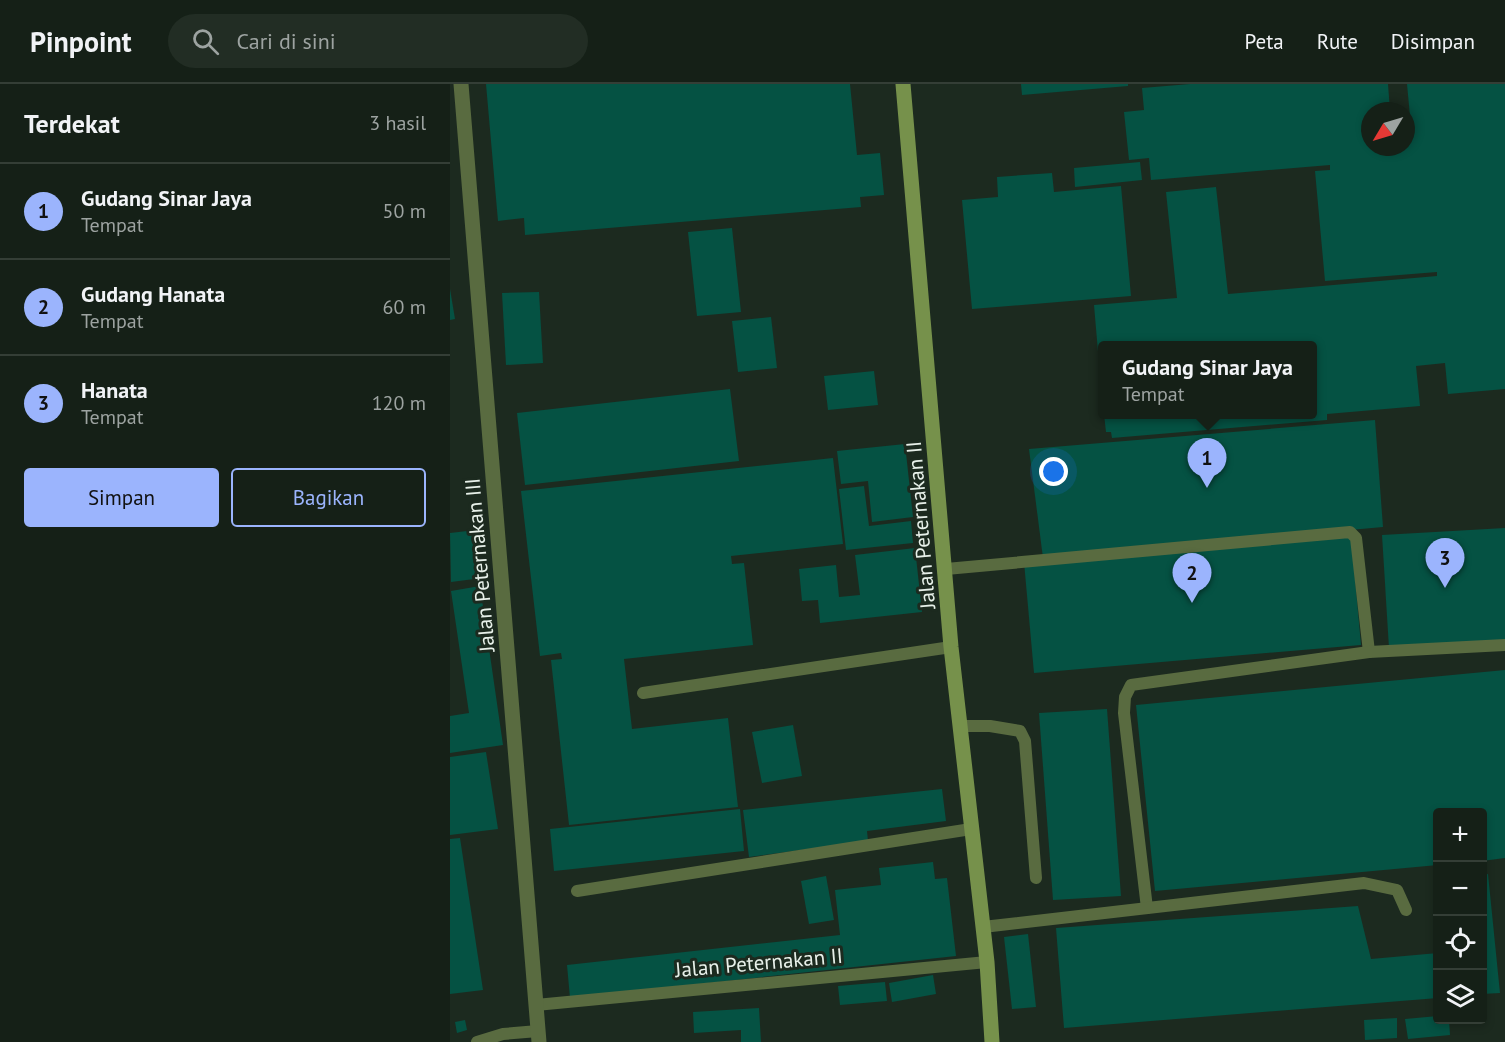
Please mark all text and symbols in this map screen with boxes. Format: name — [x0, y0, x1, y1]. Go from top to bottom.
search box — [168, 14, 588, 68]
text: Pinpoint — [30, 23, 132, 60]
icon: search — [189, 25, 222, 58]
text: Cari di sini — [237, 27, 336, 55]
text: Peta — [1244, 28, 1284, 55]
text: Rute — [1317, 28, 1358, 55]
text: Disimpan — [1391, 28, 1475, 55]
north arrow — [1361, 102, 1415, 156]
text: Terdekat — [24, 107, 120, 140]
text: 3 hasil — [369, 110, 426, 136]
text: Gudang Sinar Jaya — [81, 184, 252, 212]
text: 1 — [38, 198, 49, 224]
text: 50 m — [383, 198, 426, 224]
text: Tempat — [81, 212, 143, 238]
text: Gudang Hanata — [81, 280, 225, 308]
text: 2 — [38, 294, 49, 320]
text: 60 m — [383, 294, 426, 320]
text: Tempat — [81, 308, 143, 334]
popup — [1098, 341, 1317, 419]
text: Gudang Sinar Jaya — [1122, 353, 1293, 381]
text: Hanata — [81, 376, 148, 404]
text: Tempat — [1122, 381, 1185, 407]
text: 3 — [38, 390, 49, 416]
text: 120 m — [372, 390, 426, 416]
text: Tempat — [81, 404, 143, 430]
pin: 1 — [1188, 438, 1227, 488]
street label: Jalan Peternakan II — [900, 440, 941, 611]
your location — [1039, 457, 1068, 486]
button: Simpan — [24, 468, 219, 527]
button: Bagikan — [231, 468, 426, 527]
street label: Jalan Peternakan III — [458, 477, 501, 654]
pin: 3 — [1426, 538, 1464, 588]
pin: 2 — [1172, 554, 1212, 603]
map controls — [1433, 808, 1487, 1024]
button: + — [1433, 808, 1487, 862]
button: − — [1433, 862, 1487, 916]
button: locate — [1433, 916, 1487, 970]
street label: Jalan Peternakan II — [673, 942, 844, 983]
button: layers — [1433, 970, 1487, 1024]

